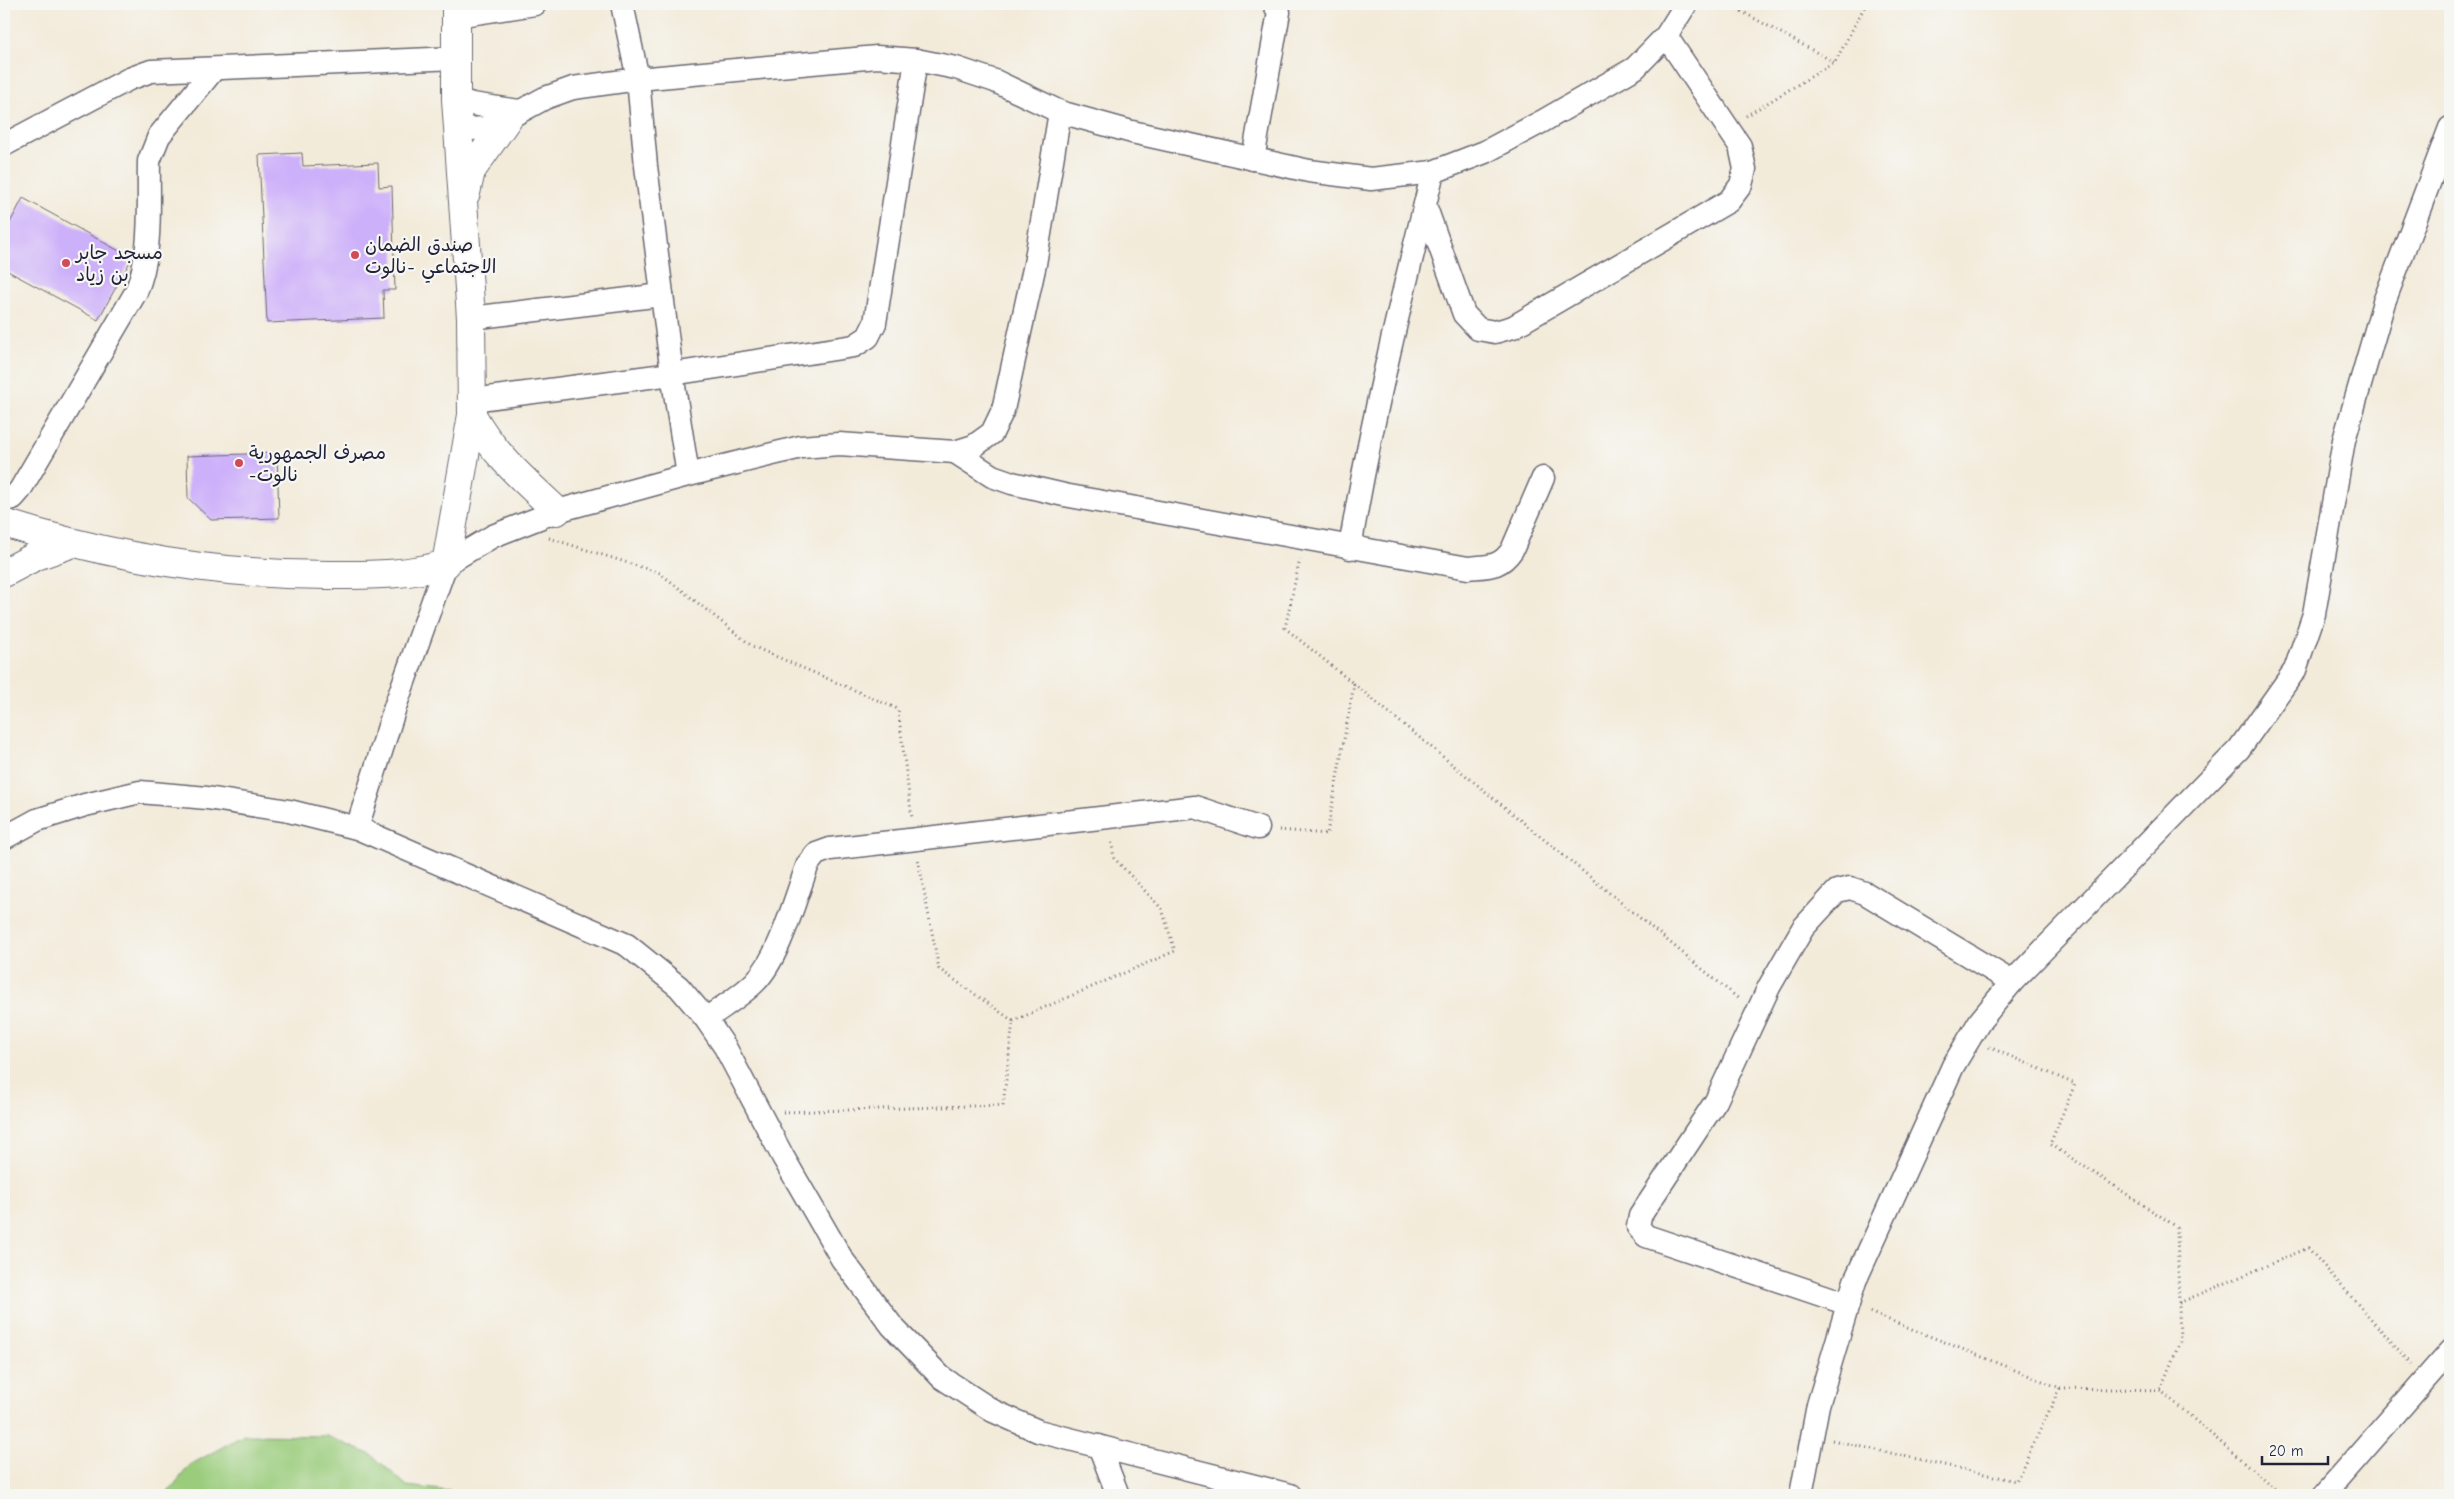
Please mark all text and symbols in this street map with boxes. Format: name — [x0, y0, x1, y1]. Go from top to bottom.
place label: صندق الضمان الاجتماعي -نالوت — [365, 234, 496, 283]
place label: مسجد جابر بن زياد — [74, 242, 163, 286]
marker: صندق الضمان الاجتماعي -نالوت — [349, 249, 361, 261]
marker: مسجد جابر بن زياد — [60, 257, 72, 269]
place label: مصرف الجمهورية -نالوت — [249, 442, 386, 487]
marker: مصرف الجمهورية -نالوت — [233, 457, 245, 469]
scale bar — [2262, 1434, 2328, 1466]
text: 20 m — [2269, 1442, 2303, 1460]

